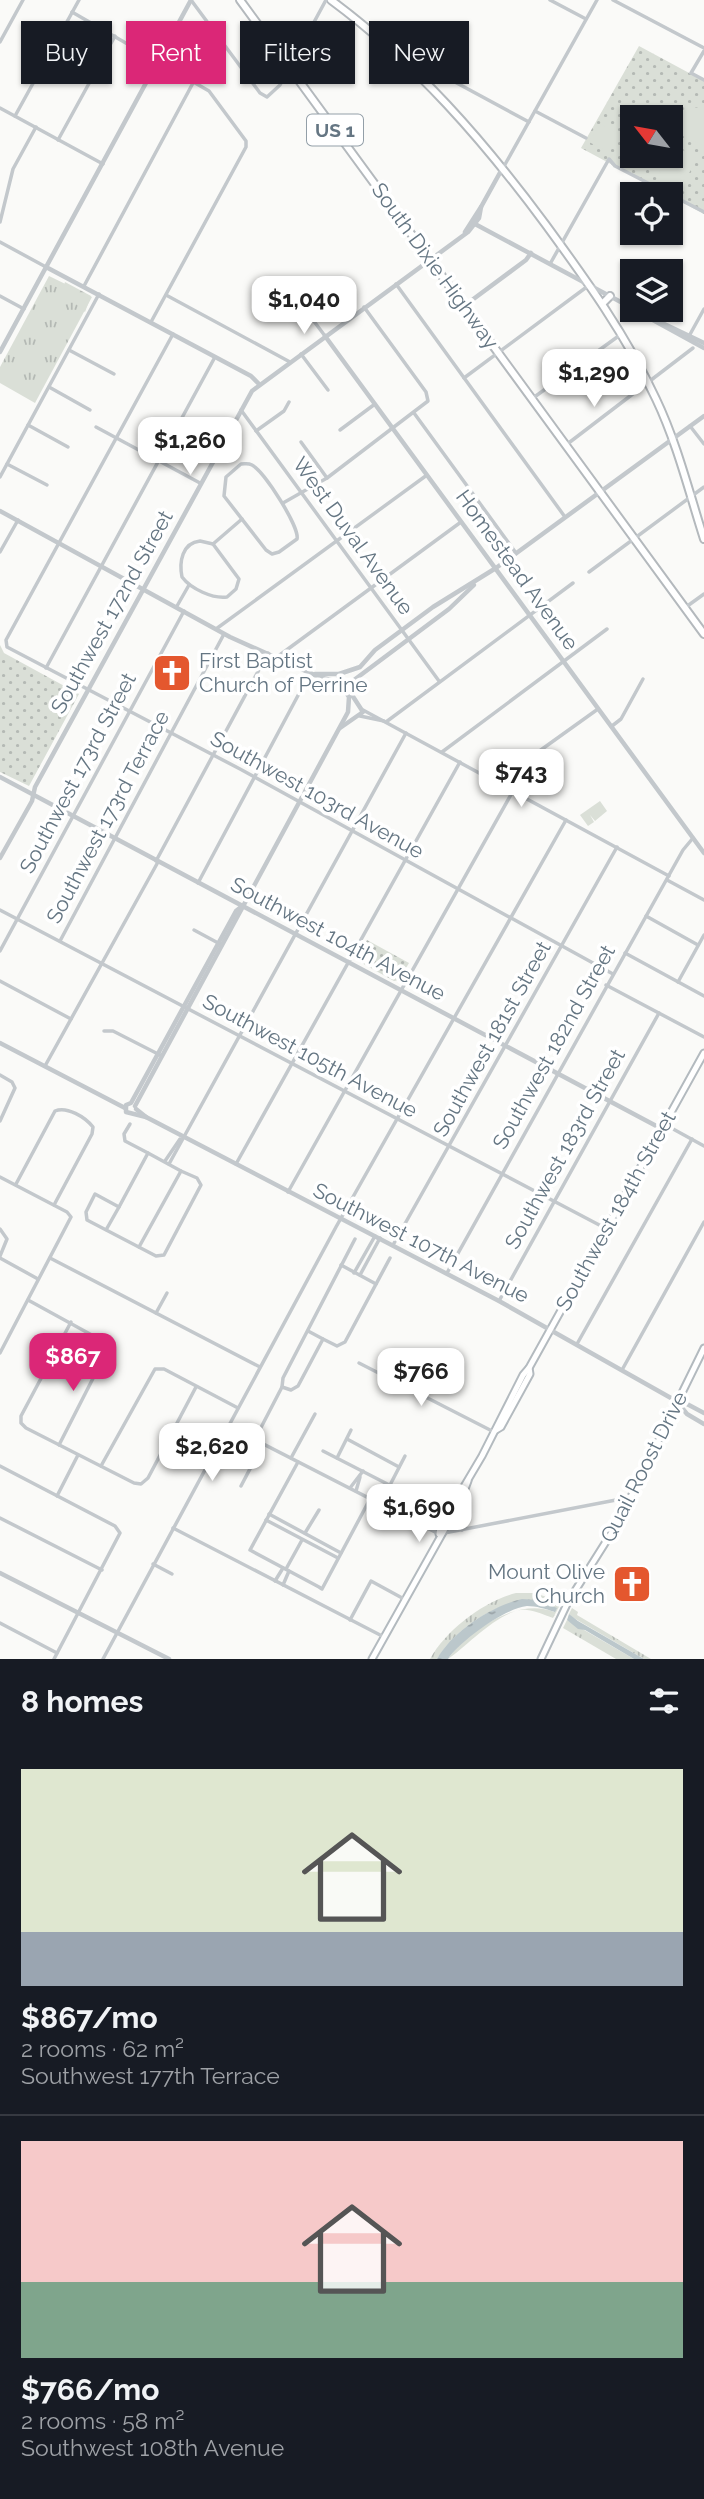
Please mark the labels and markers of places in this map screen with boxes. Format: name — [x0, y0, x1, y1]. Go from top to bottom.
pin: $1,040 — [247, 276, 361, 336]
pin: $1,290 — [537, 350, 651, 409]
pin: $1,260 — [133, 418, 247, 477]
place label: First Baptist Church of Perrine — [199, 648, 368, 697]
church icon: First Baptist Church of Perrine — [151, 652, 193, 694]
pin: $743 — [480, 750, 562, 809]
pin: $867 — [32, 1334, 114, 1393]
pin: $766 — [380, 1348, 462, 1408]
pin: $2,620 — [155, 1424, 269, 1483]
pin: $1,690 — [362, 1484, 476, 1544]
place label: Mount Olive Church — [488, 1559, 605, 1608]
church icon: Mount Olive Church — [611, 1563, 653, 1605]

